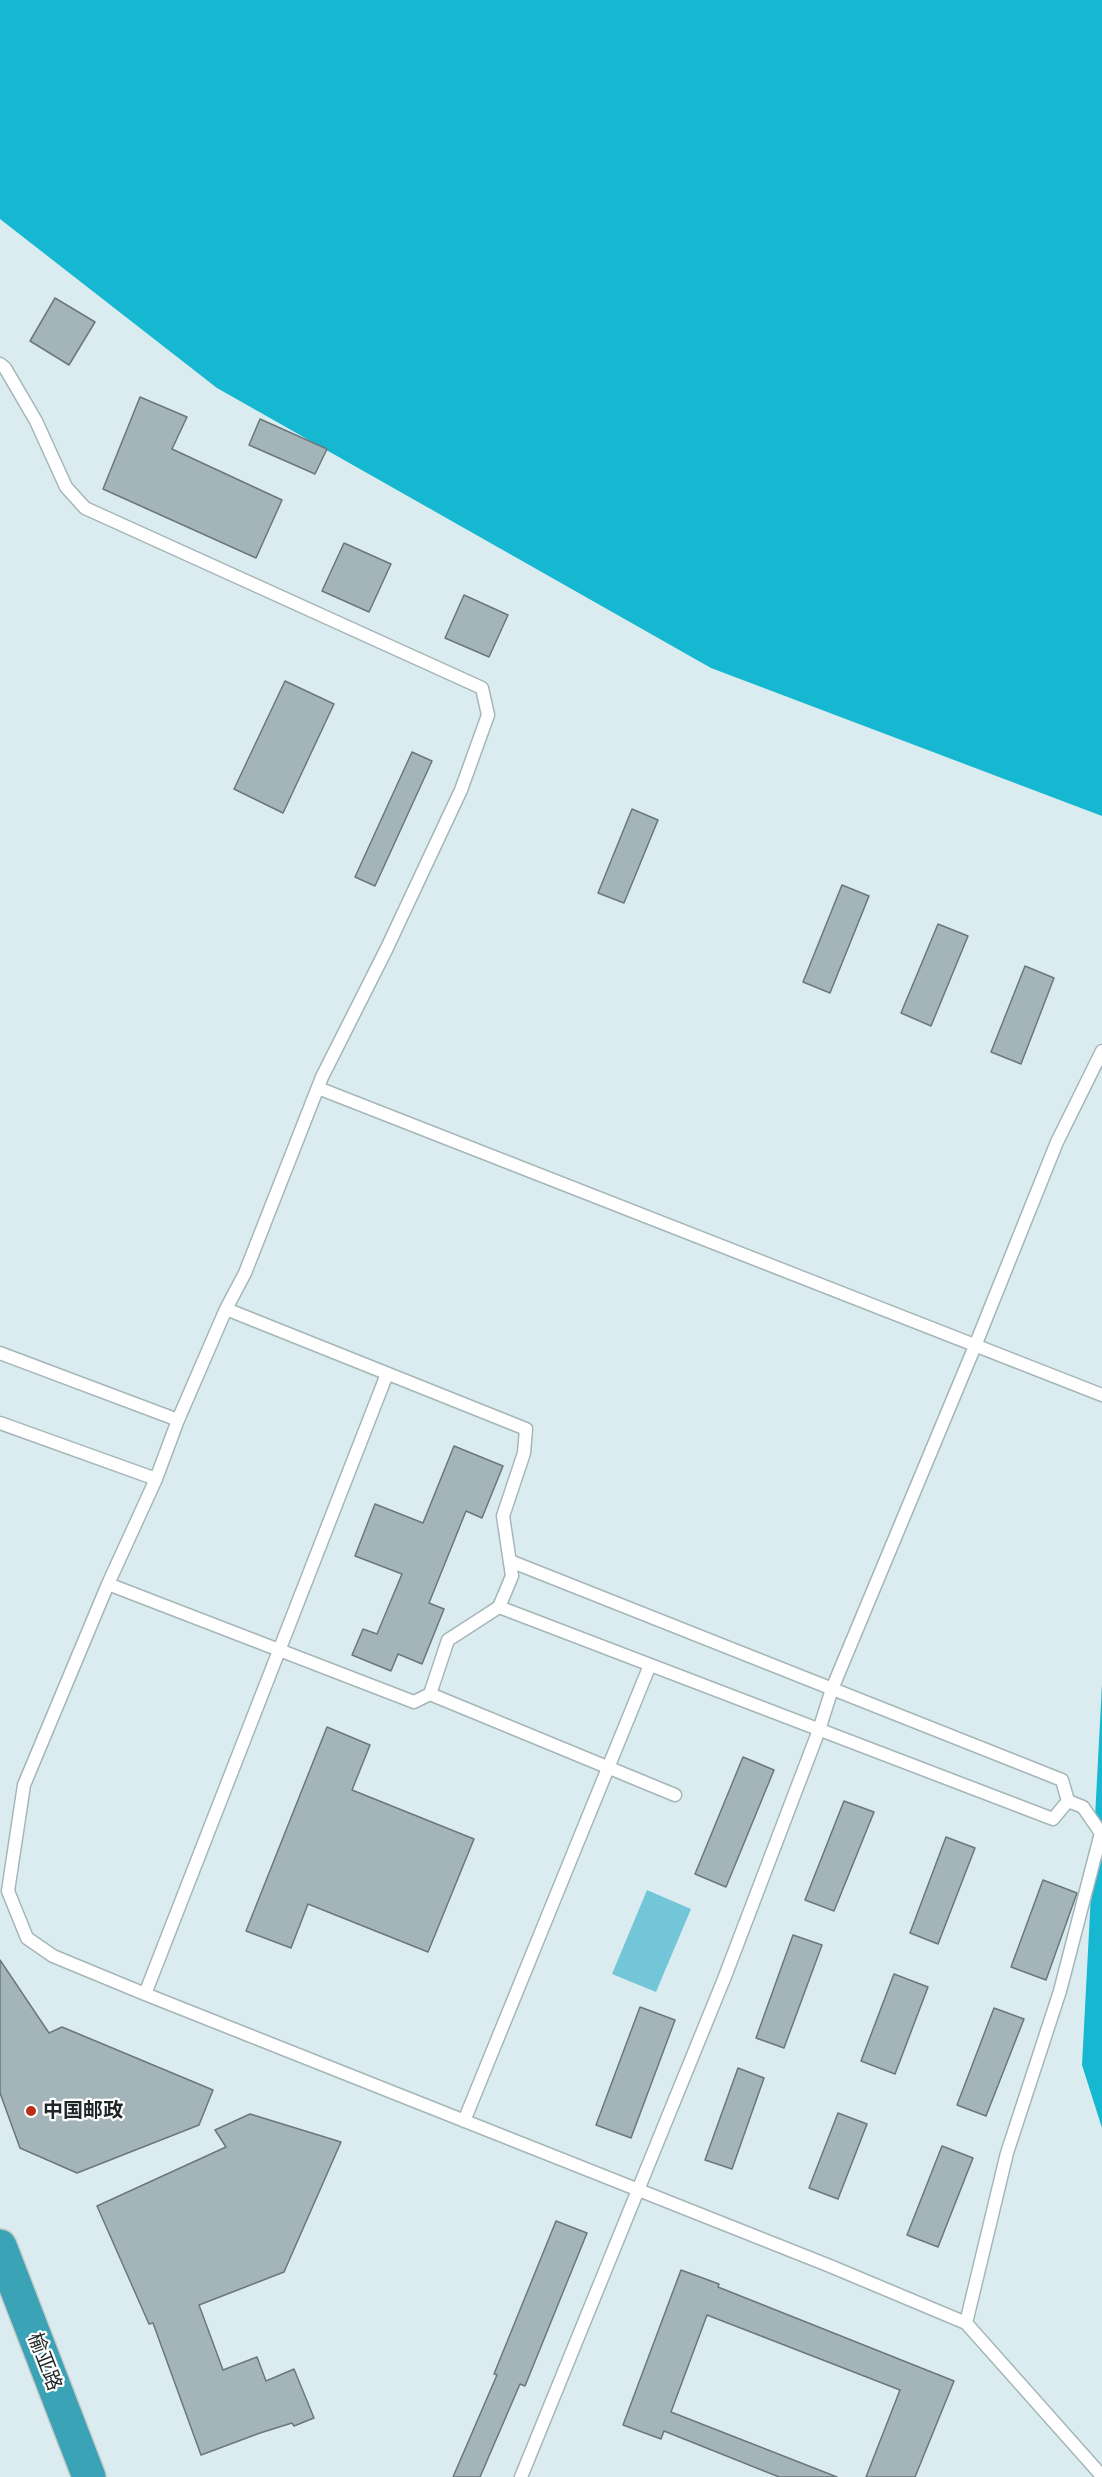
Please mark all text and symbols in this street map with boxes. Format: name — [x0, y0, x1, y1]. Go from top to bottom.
place label: 中国邮政 — [43, 2099, 123, 2123]
marker: 中国邮政 — [24, 2104, 38, 2118]
street label: 榆亚路 — [22, 2330, 66, 2394]

